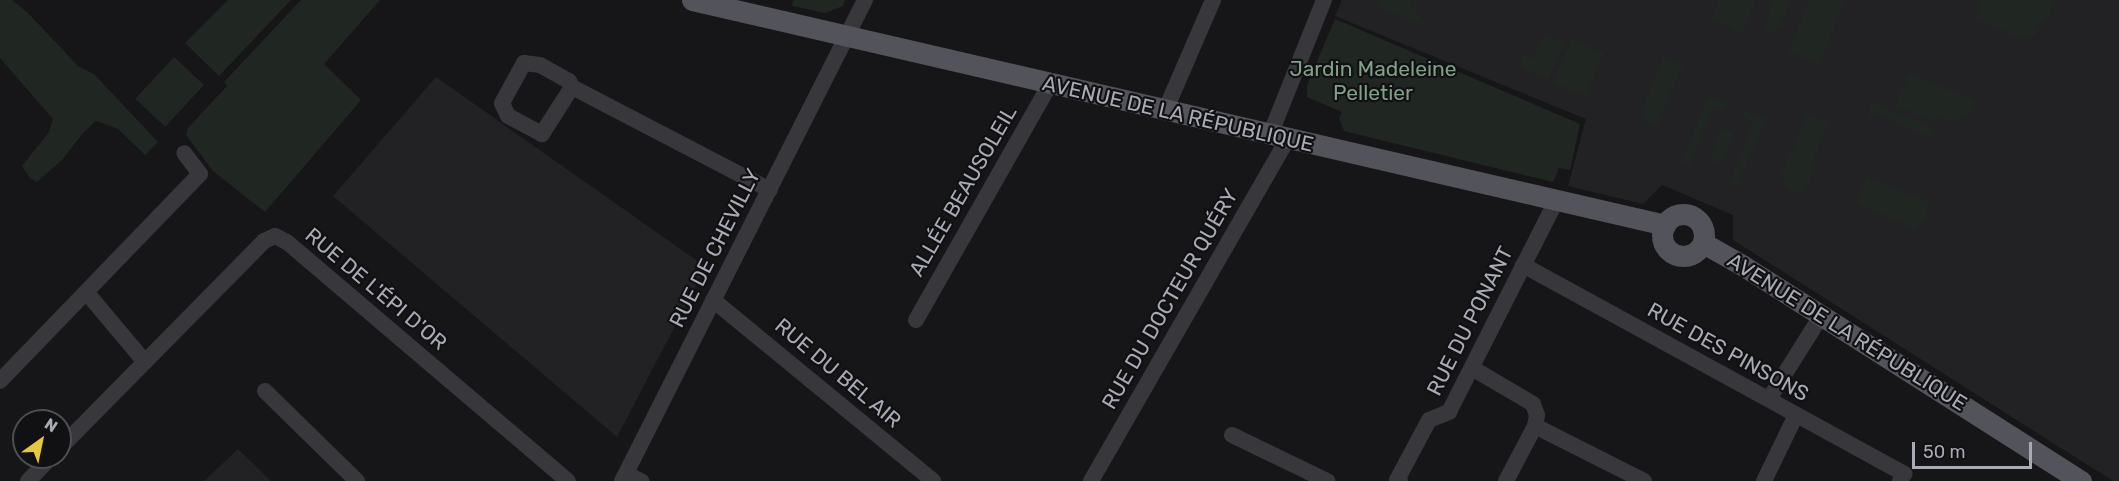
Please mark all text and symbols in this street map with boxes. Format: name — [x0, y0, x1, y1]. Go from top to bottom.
park label: Jardin Madeleine Pelletier — [1290, 56, 1456, 106]
street label: AVENUE DE LA RÉPUBLIQUE — [1040, 70, 1316, 158]
street label: ALLÉE BEAUSOLEIL — [904, 101, 1022, 281]
street label: RUE DE CHEVILLY — [664, 164, 766, 332]
street label: RUE DU DOCTEUR QUÉRY — [1096, 184, 1244, 414]
street label: RUE DE L'ÉPI D'OR — [300, 222, 452, 356]
street label: RUE DU PONANT — [1422, 242, 1518, 400]
street label: AVENUE DE LA RÉPUBLIQUE — [1722, 248, 1972, 416]
street label: RUE DES PINSONS — [1643, 297, 1813, 407]
street label: RUE DU BEL AIR — [769, 313, 907, 433]
north arrow — [12, 409, 72, 469]
text: N — [41, 414, 61, 436]
scale bar — [1915, 430, 2035, 468]
text: 50 m — [1923, 441, 1966, 463]

